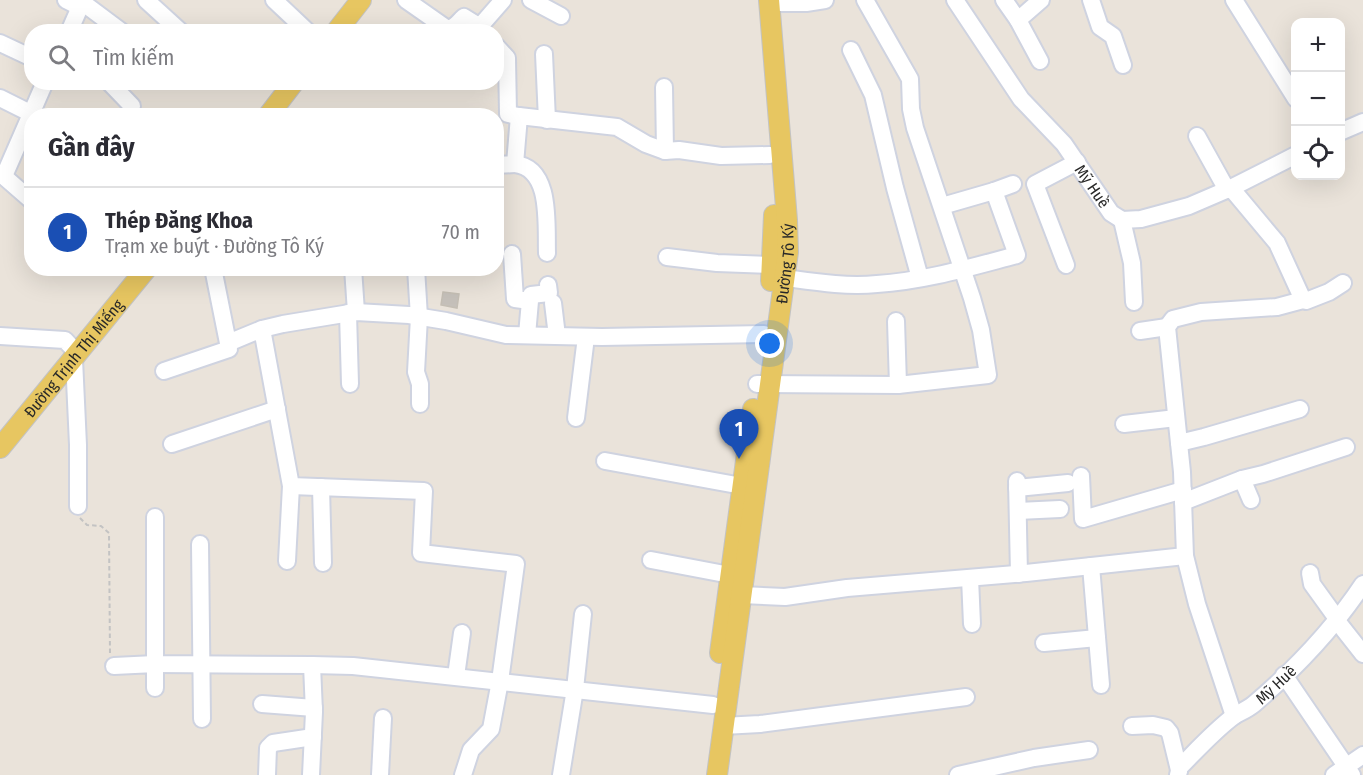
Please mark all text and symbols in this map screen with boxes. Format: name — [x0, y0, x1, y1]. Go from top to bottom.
map controls — [1291, 18, 1345, 180]
button: + — [1291, 18, 1345, 72]
search box — [24, 24, 504, 90]
icon: search — [45, 41, 78, 74]
text: Tìm kiếm — [93, 44, 174, 71]
button: − — [1291, 72, 1345, 126]
button: locate — [1291, 126, 1345, 180]
text: Gần đây — [48, 132, 135, 163]
street label: Mỹ Huề — [1071, 161, 1114, 212]
text: Thép Đăng Khoa — [105, 207, 253, 234]
text: 1 — [63, 220, 72, 244]
text: 70 m — [442, 220, 480, 244]
street label: Đường Tô Ký — [772, 222, 798, 305]
text: Trạm xe buýt · Đường Tô Ký — [105, 234, 324, 258]
street label: Đường Trịnh Thị Miếng — [20, 295, 128, 421]
your location — [755, 329, 784, 358]
pin: 1 — [720, 410, 758, 459]
street label: Mỹ Huề — [1252, 661, 1300, 708]

